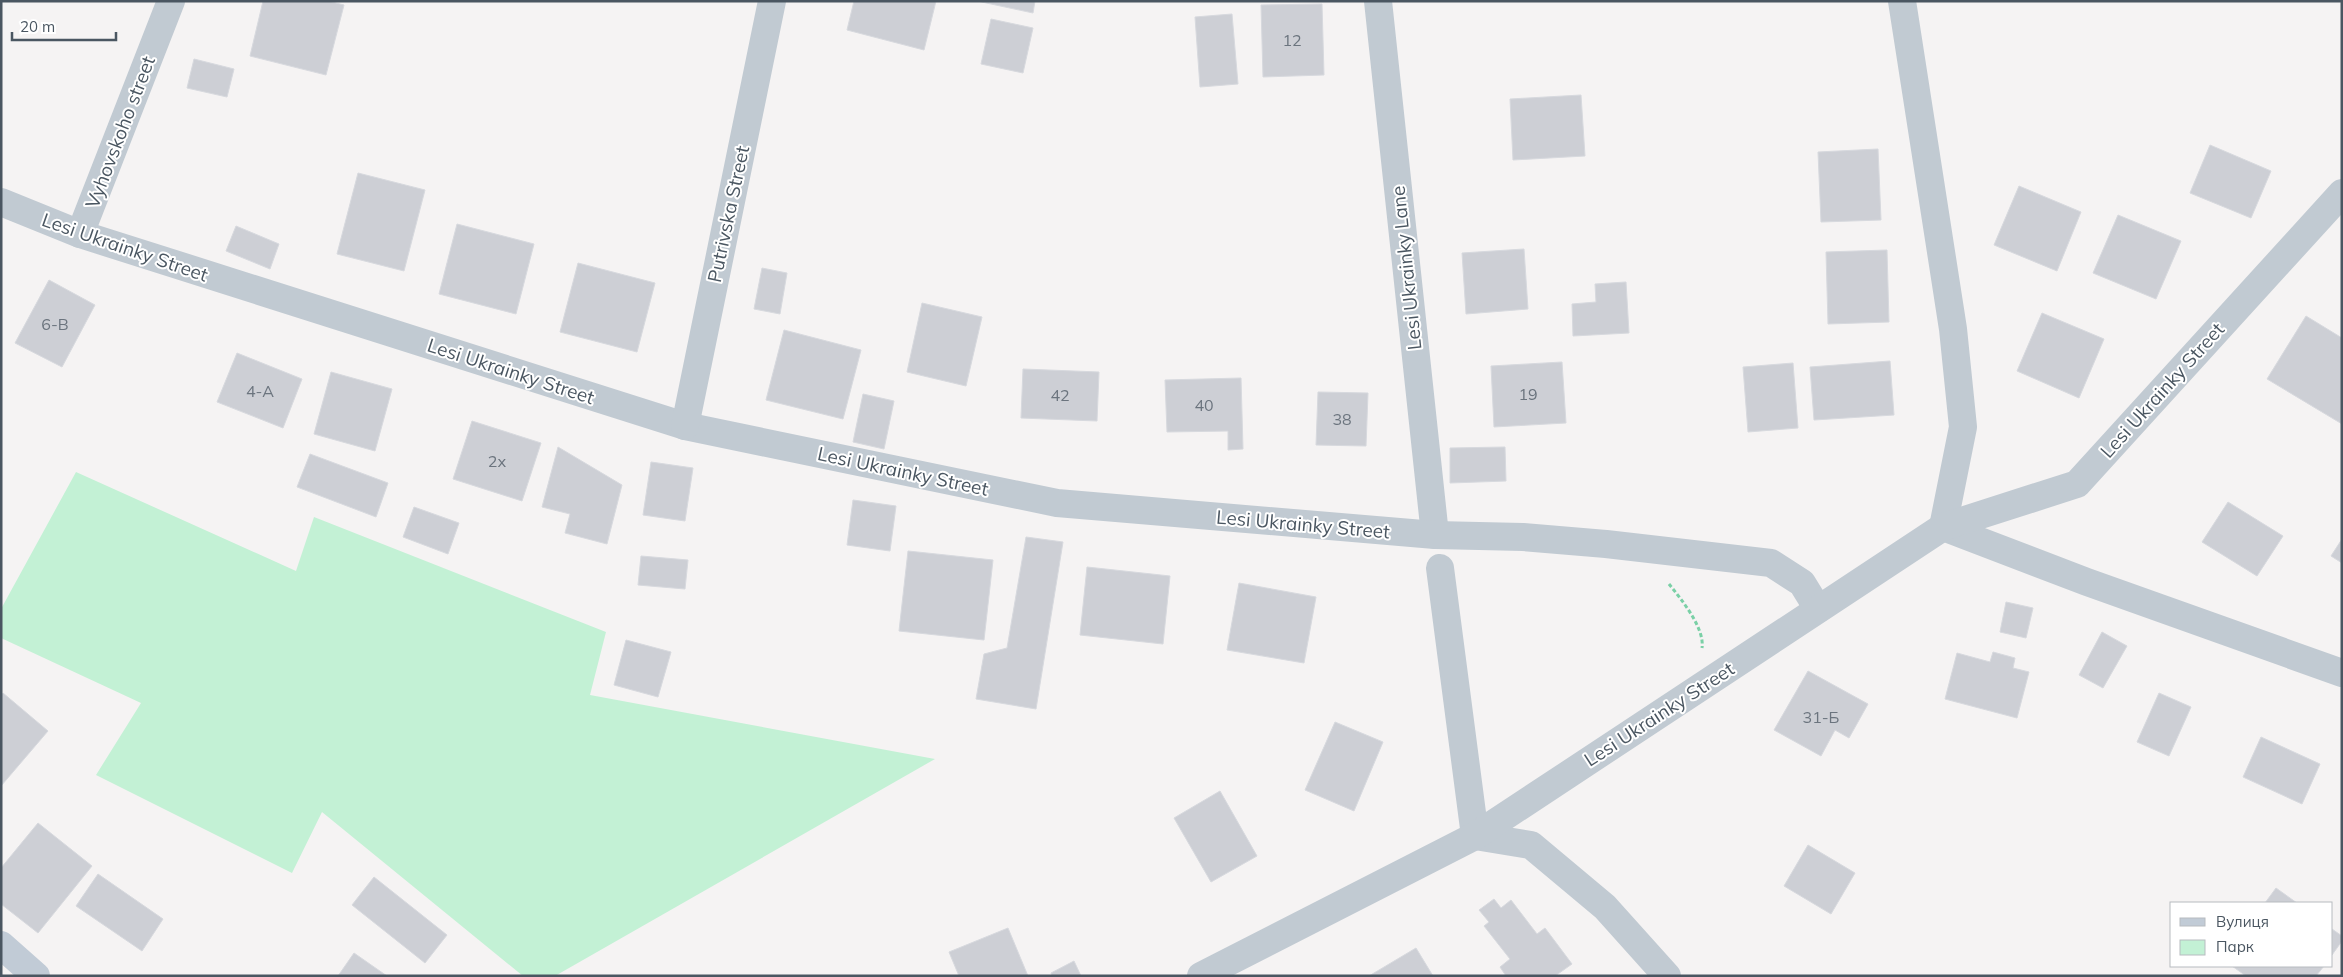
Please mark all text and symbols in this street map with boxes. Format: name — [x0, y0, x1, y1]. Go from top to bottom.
scale bar — [12, 10, 116, 42]
text: 20 m — [20, 17, 55, 36]
house number: 12 — [1282, 30, 1302, 50]
street label: Vyhovskoho street — [80, 52, 160, 212]
street label: Putrivska Street — [702, 143, 754, 285]
street label: Lesi Ukrainky Lane — [1385, 185, 1427, 351]
street label: Lesi Ukrainky Street — [39, 207, 212, 287]
house number: 6-В — [41, 314, 69, 334]
street label: Lesi Ukrainky Street — [2095, 317, 2229, 463]
street label: Lesi Ukrainky Street — [425, 333, 598, 409]
house number: 4-А — [246, 381, 274, 401]
house number: 19 — [1518, 384, 1538, 404]
house number: 42 — [1050, 385, 1070, 405]
house number: 40 — [1194, 395, 1214, 415]
house number: 38 — [1332, 409, 1352, 429]
street label: Lesi Ukrainky Street — [815, 441, 991, 501]
house number: 2х — [488, 451, 506, 471]
street label: Lesi Ukrainky Street — [1215, 504, 1391, 544]
street label: Lesi Ukrainky Street — [1579, 656, 1739, 771]
house number: 31-Б — [1803, 707, 1840, 727]
legend — [2170, 902, 2333, 967]
text: Вулиця — [2216, 912, 2269, 931]
text: Парк — [2216, 937, 2255, 956]

